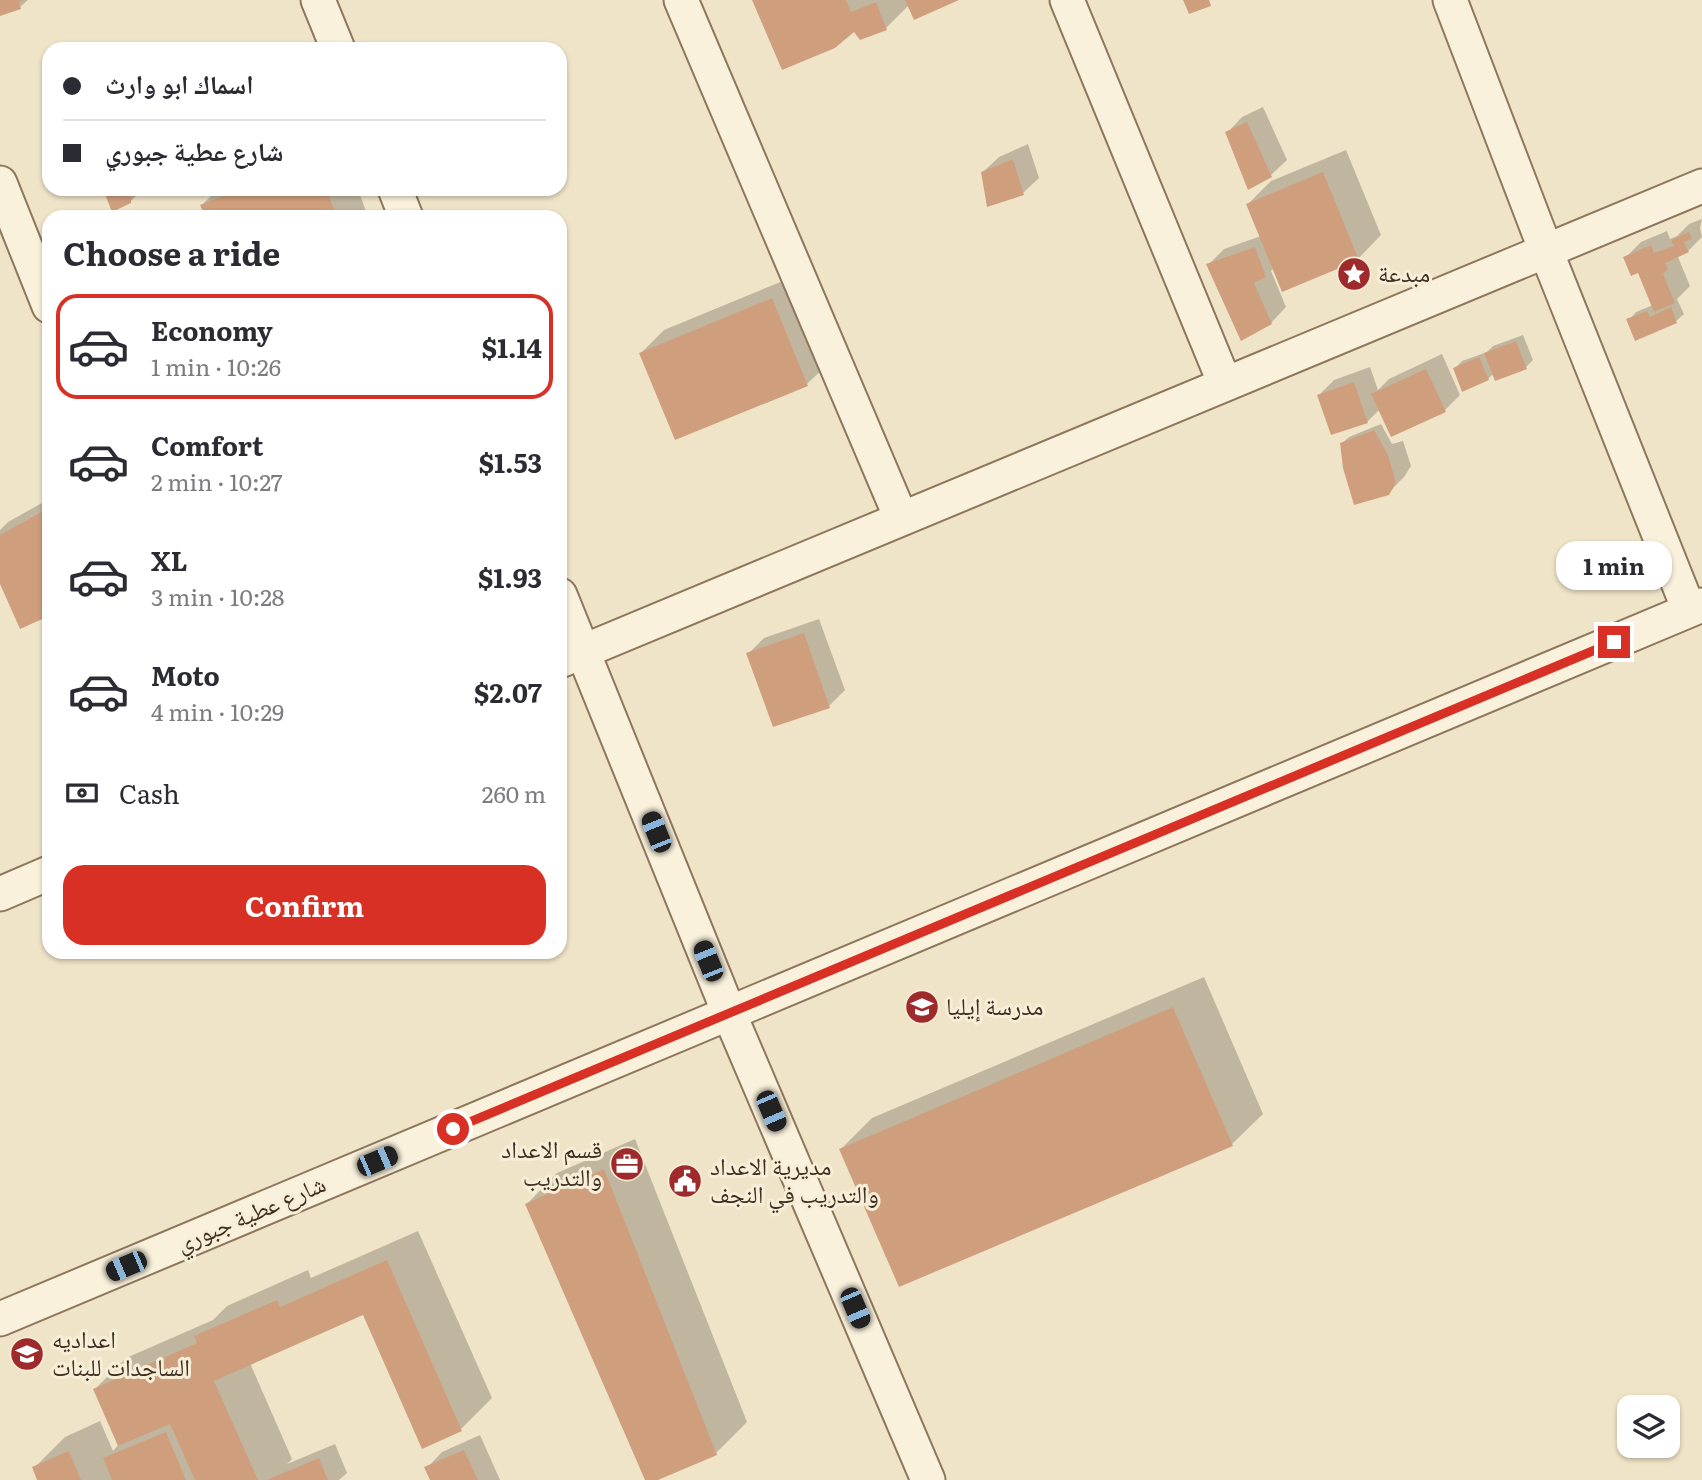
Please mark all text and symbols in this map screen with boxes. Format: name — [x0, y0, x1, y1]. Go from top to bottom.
text: اسماك ابو وارث — [105, 63, 254, 102]
text: شارع عطية جبوري — [105, 130, 283, 169]
text: Choose a ride — [63, 228, 280, 276]
place label: مبدعة — [1378, 254, 1430, 289]
place icon: مبدعة — [1335, 255, 1373, 293]
text: Economy — [151, 310, 273, 349]
icon: car — [67, 315, 130, 378]
text: $1.14 — [482, 327, 542, 366]
text: 1 min · 10:26 — [151, 349, 281, 383]
text: Comfort — [151, 425, 263, 464]
icon: car — [67, 430, 130, 493]
text: $1.53 — [479, 442, 542, 481]
text: 2 min · 10:27 — [151, 464, 283, 498]
text: XL — [151, 540, 188, 579]
callout: 1 min — [1556, 540, 1672, 590]
icon: car — [67, 545, 130, 608]
text: 1 min — [1583, 548, 1645, 582]
text: $1.93 — [478, 557, 542, 596]
text: 3 min · 10:28 — [151, 579, 285, 613]
route end — [1598, 626, 1630, 658]
text: Moto — [151, 655, 220, 694]
icon: car — [67, 660, 130, 723]
text: $2.07 — [474, 672, 542, 711]
text: 4 min · 10:29 — [151, 694, 284, 728]
text: Cash — [119, 773, 180, 812]
icon: cash — [63, 774, 101, 812]
text: 260 m — [482, 776, 546, 810]
car — [639, 809, 674, 855]
button: Confirm — [63, 865, 546, 945]
car — [691, 938, 726, 984]
place label: مدرسة إيليا — [946, 987, 1044, 1022]
school or university icon: مدرسة إيليا — [903, 988, 941, 1026]
car — [754, 1088, 789, 1134]
route start — [437, 1113, 469, 1145]
place label: قسم الاعداد والتدريب — [501, 1130, 602, 1193]
car — [354, 1143, 401, 1179]
office icon: قسم الاعداد والتدريب — [608, 1145, 646, 1183]
place label: مديرية الاعداد والتدريب في النجف — [710, 1147, 879, 1214]
public building icon: مديرية الاعداد والتدريب في النجف — [666, 1162, 704, 1200]
street label: شارع عطية جبوري — [170, 1164, 332, 1263]
car — [103, 1248, 150, 1284]
car — [838, 1285, 873, 1331]
place label: اعداديه الساجدات للبنات — [52, 1320, 190, 1383]
school or university icon: اعداديه الساجدات للبنات — [8, 1335, 46, 1373]
map controls — [1617, 1395, 1680, 1458]
button: layers — [1617, 1395, 1680, 1458]

